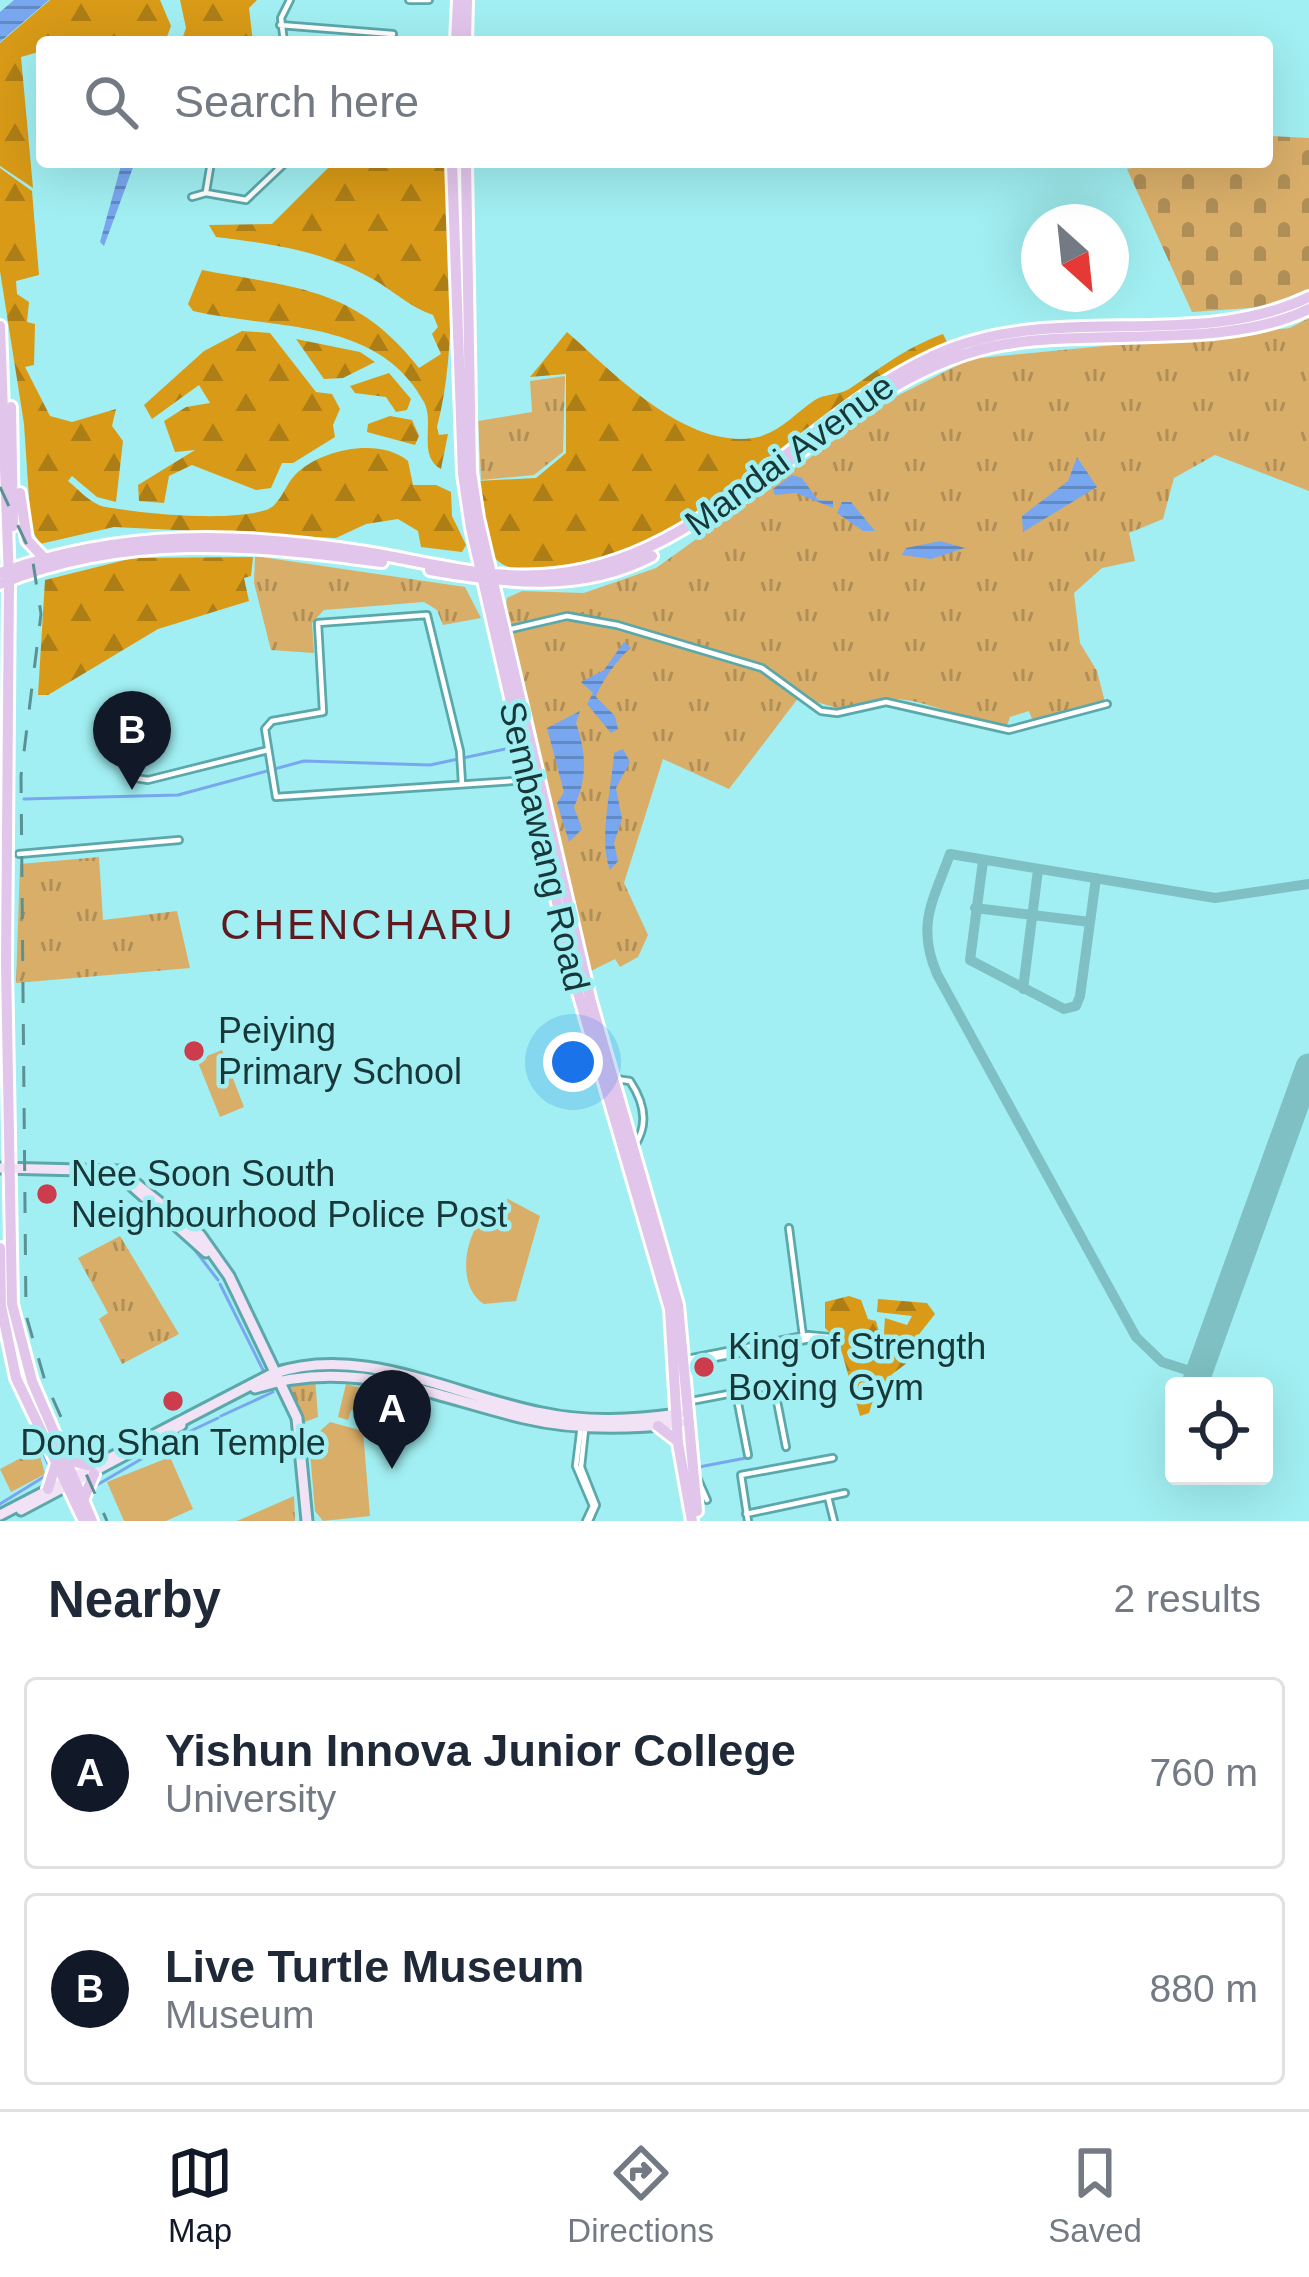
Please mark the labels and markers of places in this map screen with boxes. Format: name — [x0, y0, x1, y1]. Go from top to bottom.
pin: B — [93, 691, 171, 790]
place label: Peiying Primary School — [218, 1010, 462, 1092]
marker: Peiying Primary School — [181, 1038, 207, 1064]
place label: Nee Soon South Neighbourhood Police Post — [71, 1153, 507, 1235]
marker: Nee Soon South Neighbourhood Police Post — [34, 1181, 60, 1207]
place label: King of Strength Boxing Gym — [728, 1326, 986, 1408]
marker: King of Strength Boxing Gym — [691, 1354, 717, 1380]
pin: A — [353, 1370, 431, 1469]
marker: Dong Shan Temple — [160, 1388, 186, 1414]
place label: Dong Shan Temple — [20, 1422, 326, 1463]

